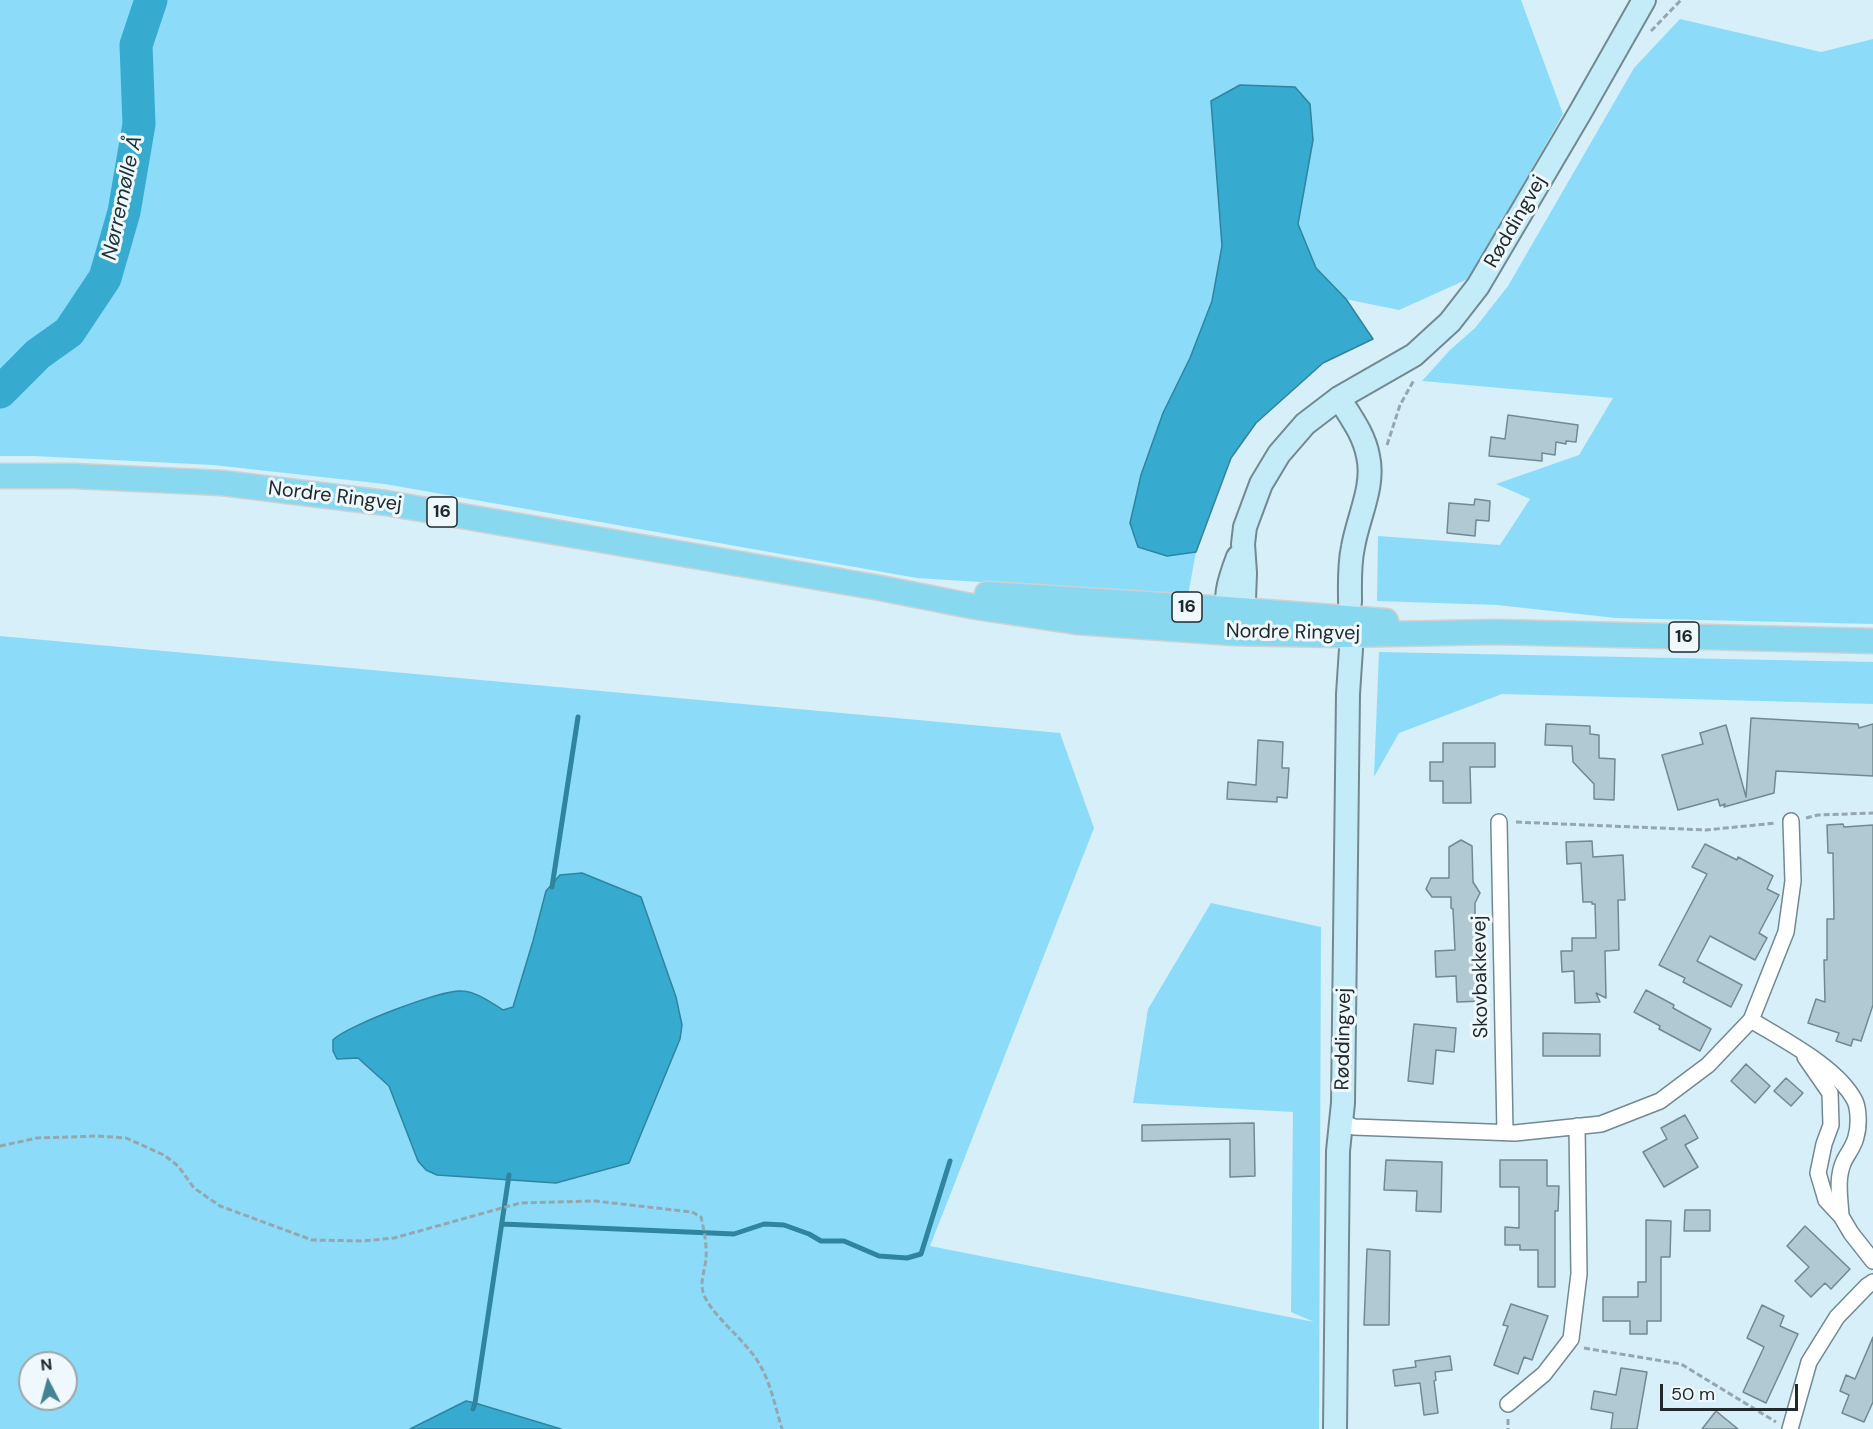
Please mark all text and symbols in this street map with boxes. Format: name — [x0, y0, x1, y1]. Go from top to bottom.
water label: Nørremølle Å — [98, 133, 148, 263]
street label: Røddingvej — [1480, 172, 1552, 272]
street label: Nordre Ringvej — [267, 477, 403, 517]
road number: 16 — [427, 497, 457, 527]
road number: 16 — [1172, 592, 1202, 622]
street label: Nordre Ringvej — [1226, 620, 1360, 646]
road number: 16 — [1669, 622, 1699, 652]
street label: Skovbakkevej — [1468, 915, 1494, 1039]
street label: Røddingvej — [1331, 987, 1357, 1091]
north arrow — [18, 1351, 78, 1411]
text: N — [39, 1354, 53, 1376]
scale bar — [1663, 1372, 1801, 1410]
text: 50 m — [1671, 1382, 1715, 1406]

